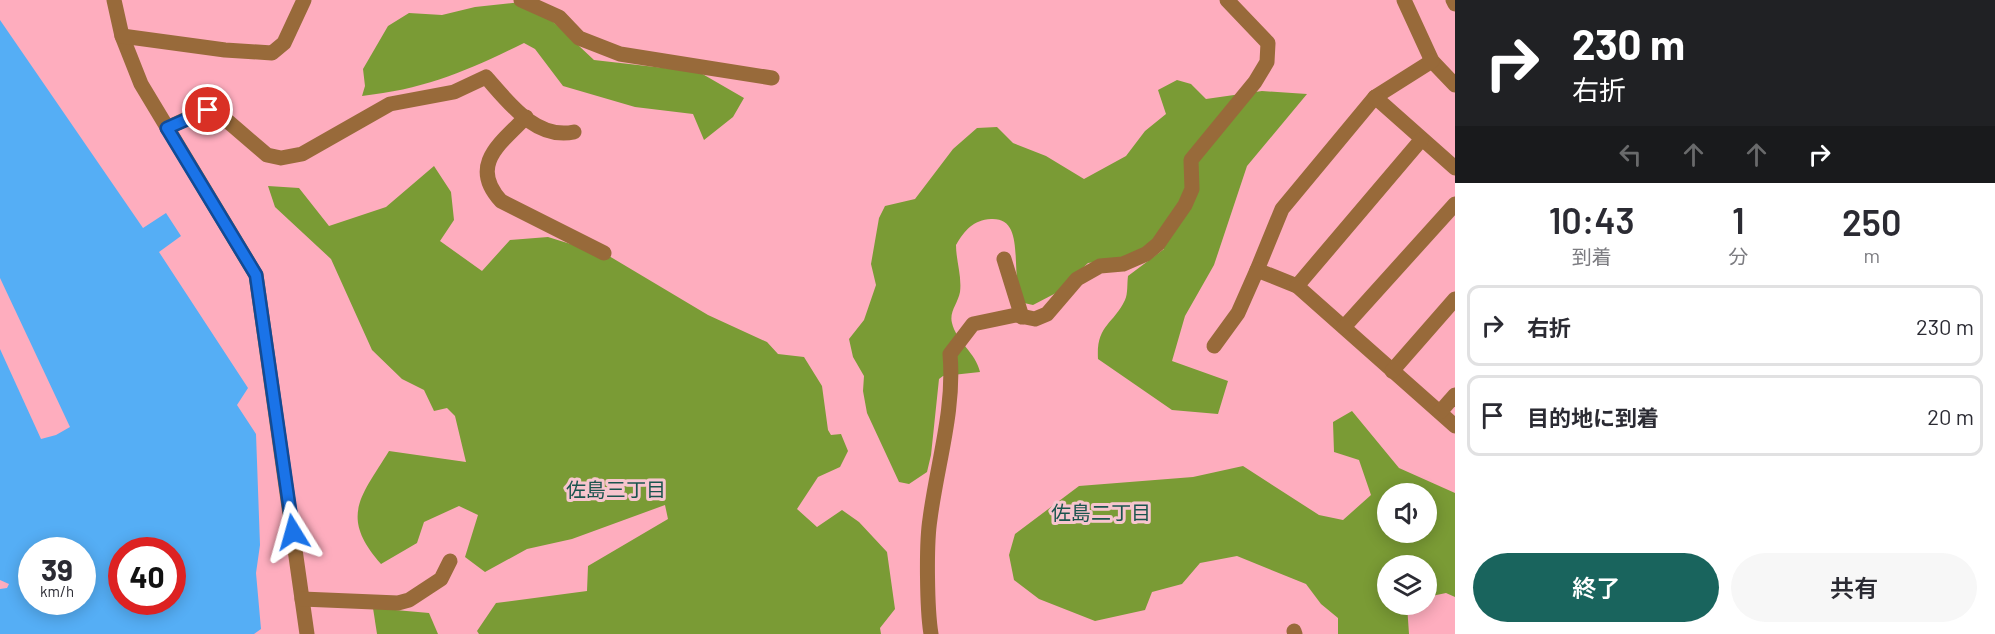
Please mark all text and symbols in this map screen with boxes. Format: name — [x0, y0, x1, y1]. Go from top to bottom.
text: 230 m — [1572, 18, 1685, 68]
icon: right — [1473, 24, 1551, 102]
text: 右折 — [1572, 73, 1626, 105]
pin — [182, 84, 233, 135]
icon: arrive — [191, 93, 224, 126]
icon: left — [1614, 138, 1647, 171]
icon: ahead — [1677, 138, 1710, 171]
icon: ahead — [1740, 138, 1773, 171]
icon: right — [1803, 138, 1836, 171]
text: 10:43 — [1549, 198, 1635, 241]
text: 1 — [1732, 198, 1745, 241]
text: 250 — [1842, 200, 1901, 243]
text: m — [1863, 243, 1880, 267]
text: 到着 — [1572, 244, 1612, 268]
text: 分 — [1728, 244, 1748, 268]
icon: right — [1476, 309, 1509, 342]
text: 230 m — [1916, 313, 1974, 339]
text: 右折 — [1527, 314, 1571, 340]
icon: arrive — [1476, 399, 1509, 432]
text: 20 m — [1927, 403, 1974, 429]
text: 目的地に到着 — [1527, 404, 1659, 430]
district label: 佐島三丁目 — [566, 477, 666, 501]
map controls — [1377, 483, 1437, 615]
button: sound — [1377, 483, 1437, 543]
position arrow — [261, 500, 325, 564]
district label: 佐島二丁目 — [1051, 500, 1151, 524]
speed limit sign: 40 — [108, 537, 186, 615]
text: 39 — [41, 551, 73, 587]
button: 終了 — [1473, 553, 1719, 622]
button: 共有 — [1731, 553, 1977, 622]
button: layers — [1377, 555, 1437, 615]
text: km/h — [40, 582, 74, 600]

